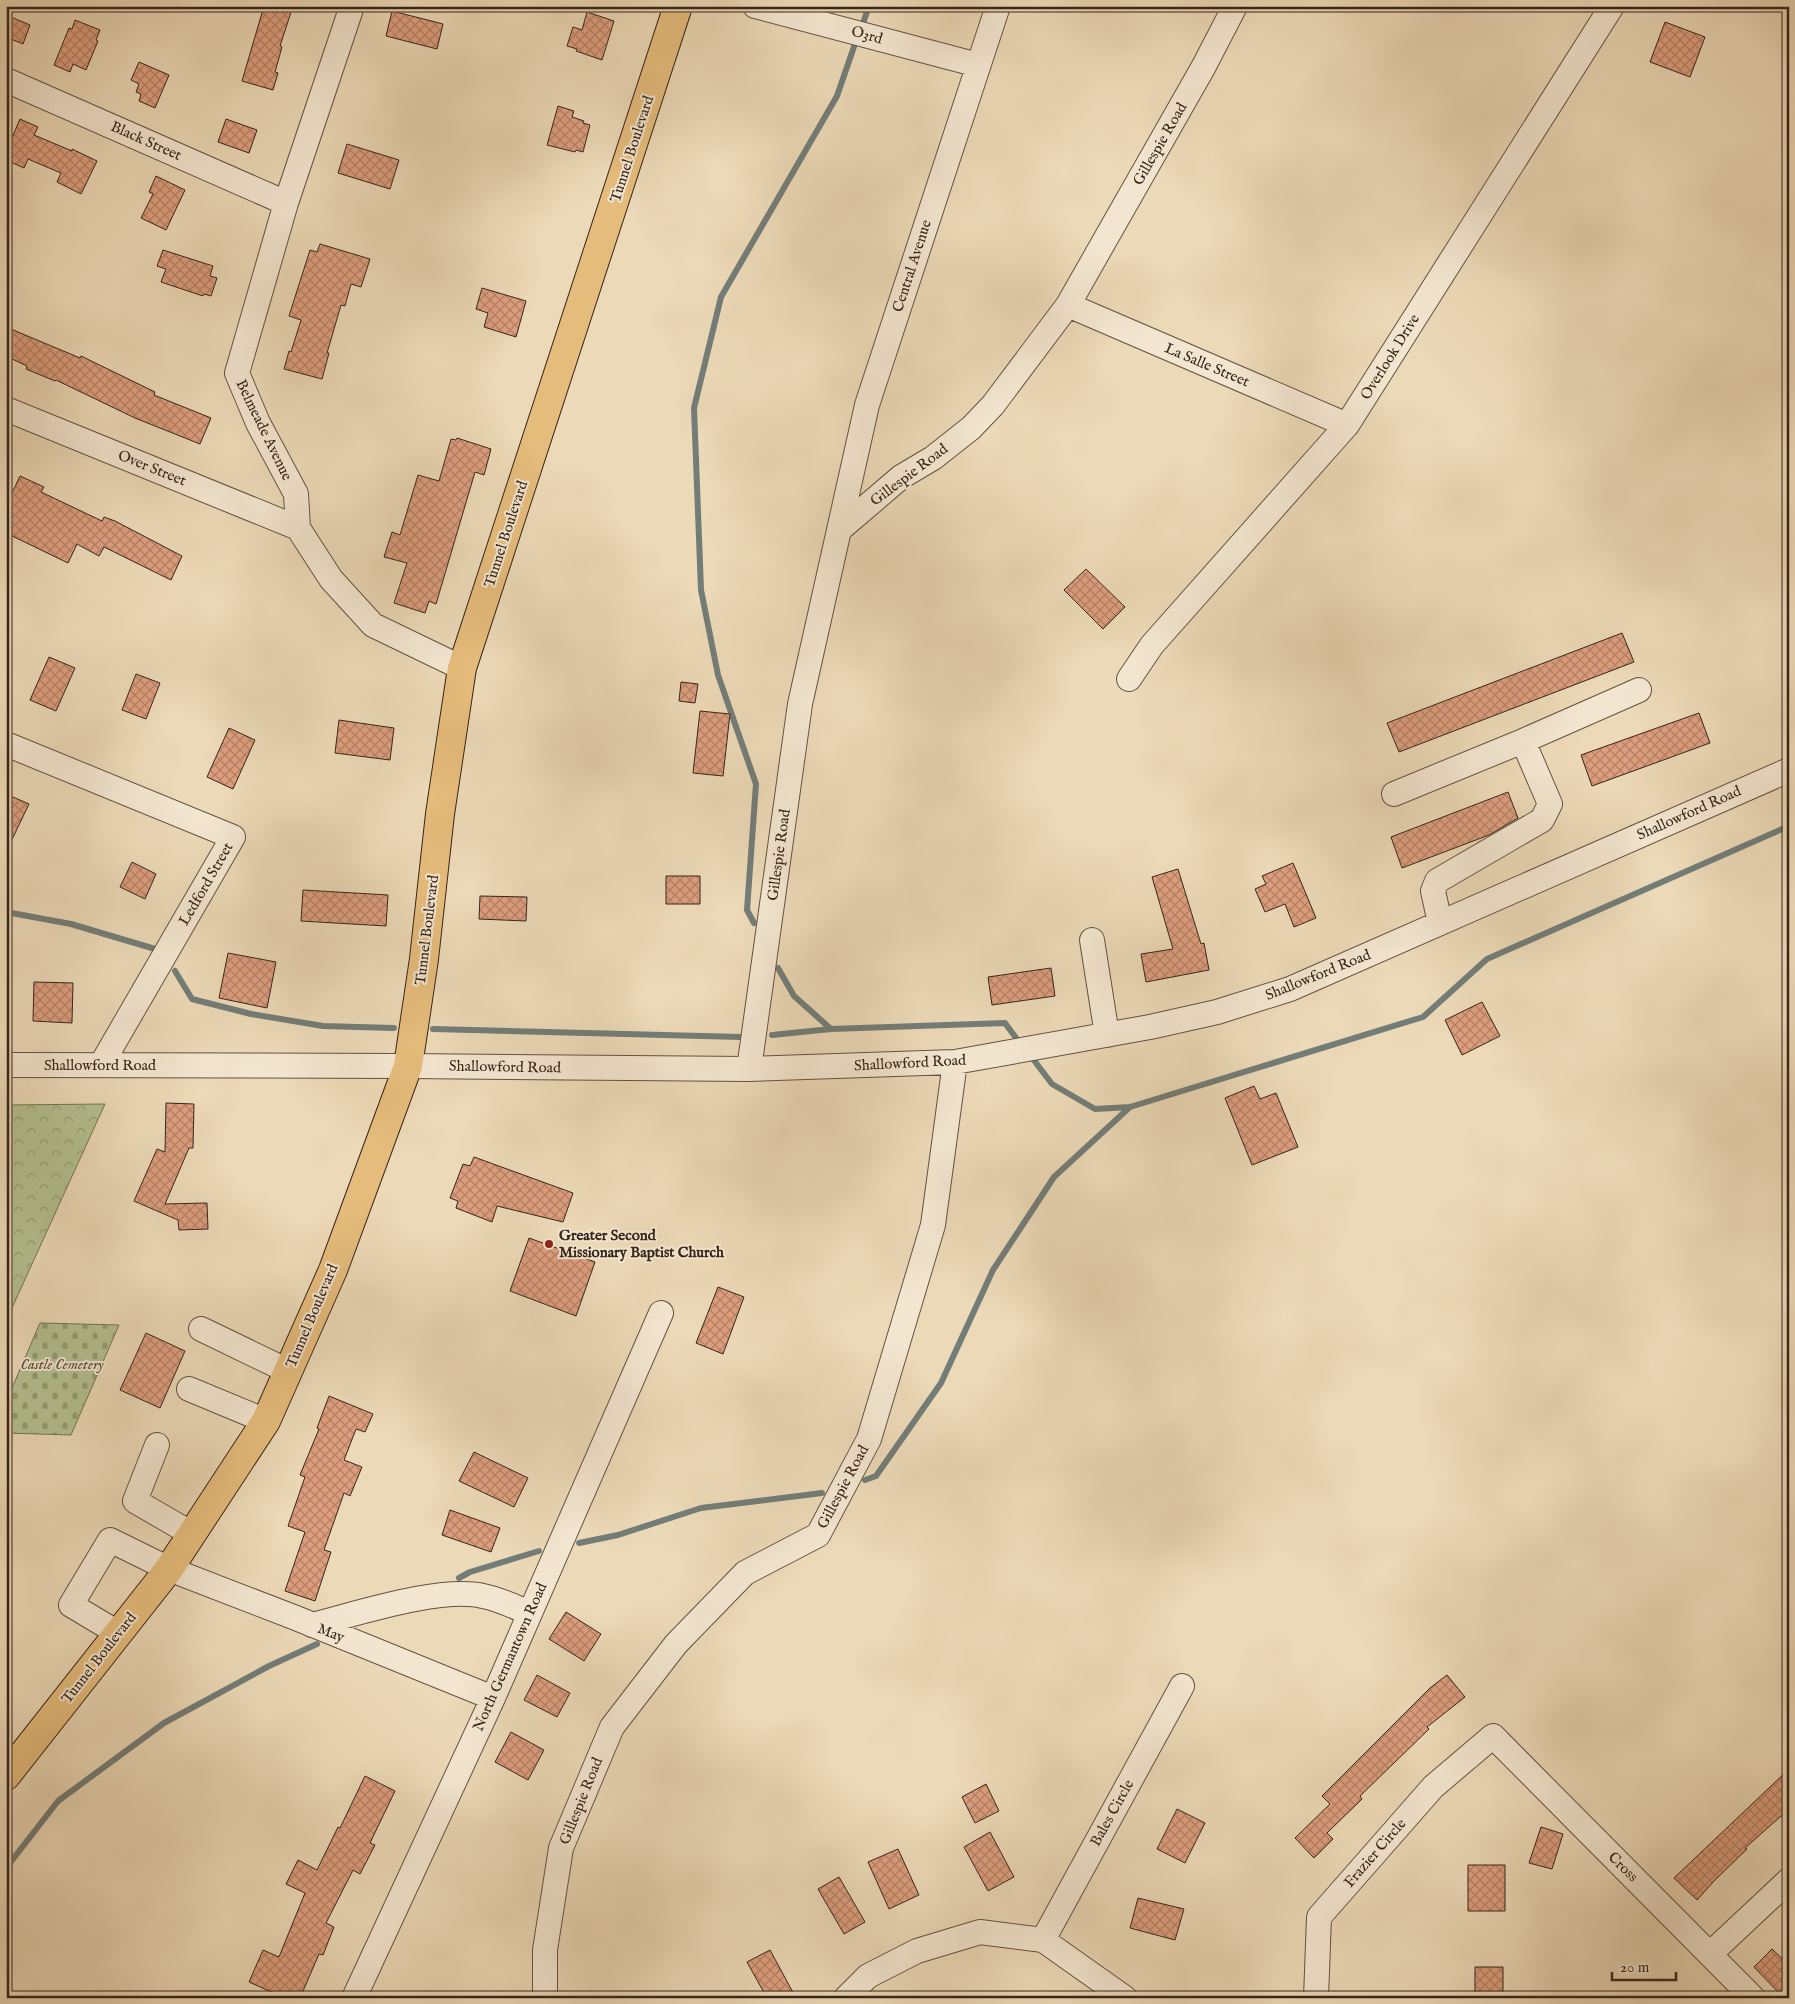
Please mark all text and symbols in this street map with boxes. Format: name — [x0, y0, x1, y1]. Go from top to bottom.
street label: O3rd — [849, 22, 886, 49]
street label: Tunnel Boulevard — [606, 92, 658, 205]
street label: Gillespie Road — [1129, 98, 1192, 189]
street label: Black Street — [108, 117, 184, 165]
street label: Central Avenue — [888, 217, 936, 315]
street label: Overlook Drive — [1356, 310, 1424, 403]
street label: La Salle Street — [1162, 339, 1252, 391]
street label: Belmeade Avenue — [231, 376, 297, 484]
street label: Gillespie Road — [866, 439, 952, 510]
street label: Over Street — [115, 446, 189, 490]
street label: Tunnel Boulevard — [480, 477, 532, 590]
street label: Shallowford Road — [1634, 781, 1745, 844]
street label: Gillespie Road — [763, 807, 795, 902]
street label: Ledford Street — [174, 839, 238, 929]
street label: Tunnel Boulevard — [411, 873, 443, 986]
street label: Shallowford Road — [1262, 945, 1374, 1005]
street label: Shallowford Road — [854, 1051, 967, 1075]
street label: Shallowford Road — [44, 1056, 157, 1075]
street label: Shallowford Road — [449, 1057, 562, 1077]
place label: Greater Second Missionary Baptist Church — [559, 1226, 725, 1262]
marker: Greater Second Missionary Baptist Church — [543, 1238, 555, 1250]
street label: Tunnel Boulevard — [282, 1260, 343, 1371]
park label: Castle Cemetery — [20, 1355, 104, 1374]
street label: Gillespie Road — [813, 1441, 874, 1532]
street label: North Germantown Road — [469, 1579, 552, 1734]
street label: Tunnel Boulevard — [57, 1608, 141, 1708]
street label: May — [315, 1619, 348, 1647]
street label: Gillespie Road — [555, 1754, 607, 1847]
street label: Bales Circle — [1086, 1776, 1138, 1850]
street label: Frazier Circle — [1340, 1814, 1410, 1891]
street label: Cross — [1604, 1848, 1642, 1886]
scale bar — [1612, 1949, 1676, 1981]
text: 20 m — [1620, 1958, 1650, 1977]

